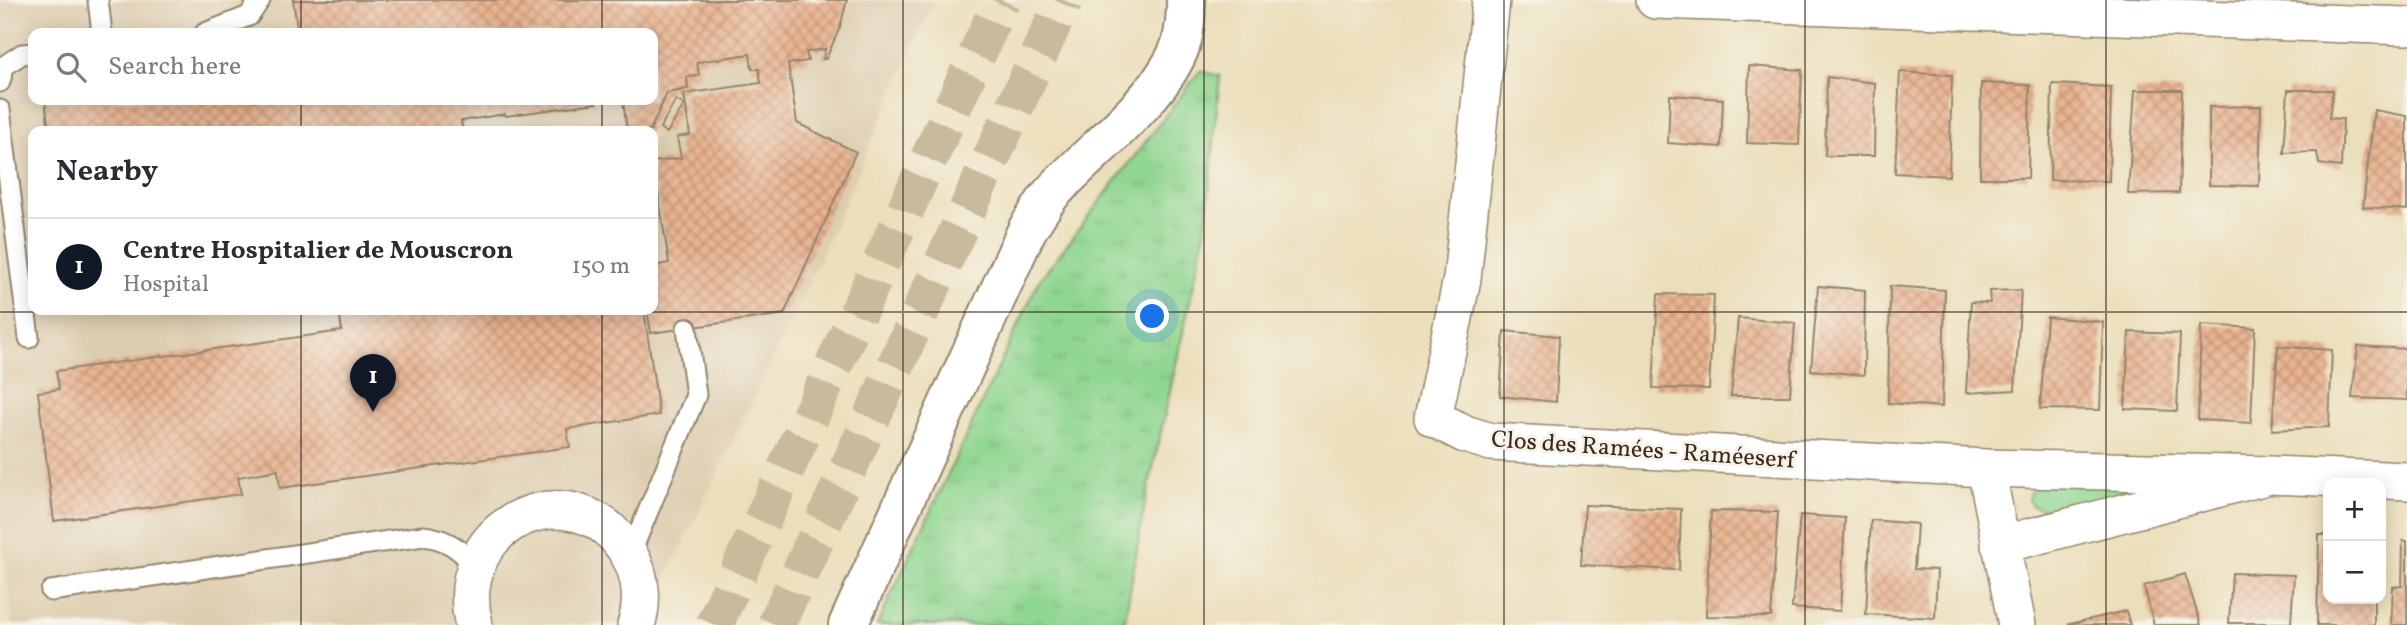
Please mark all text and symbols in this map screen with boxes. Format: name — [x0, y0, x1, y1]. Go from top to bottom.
search box — [28, 28, 658, 105]
icon: search — [52, 48, 90, 86]
text: Search here — [108, 49, 241, 85]
text: Nearby — [56, 151, 158, 193]
text: Centre Hospitalier de Mouscron — [123, 233, 513, 269]
text: 1 — [74, 251, 84, 283]
text: 150 m — [572, 251, 630, 283]
text: Hospital — [123, 269, 209, 301]
your location — [1135, 299, 1169, 333]
pin: 1 — [350, 354, 396, 412]
street label: Clos des Ramées - Raméeserf — [1490, 423, 1799, 479]
map controls — [2323, 478, 2386, 604]
button: + — [2323, 478, 2386, 541]
button: − — [2323, 541, 2386, 604]

